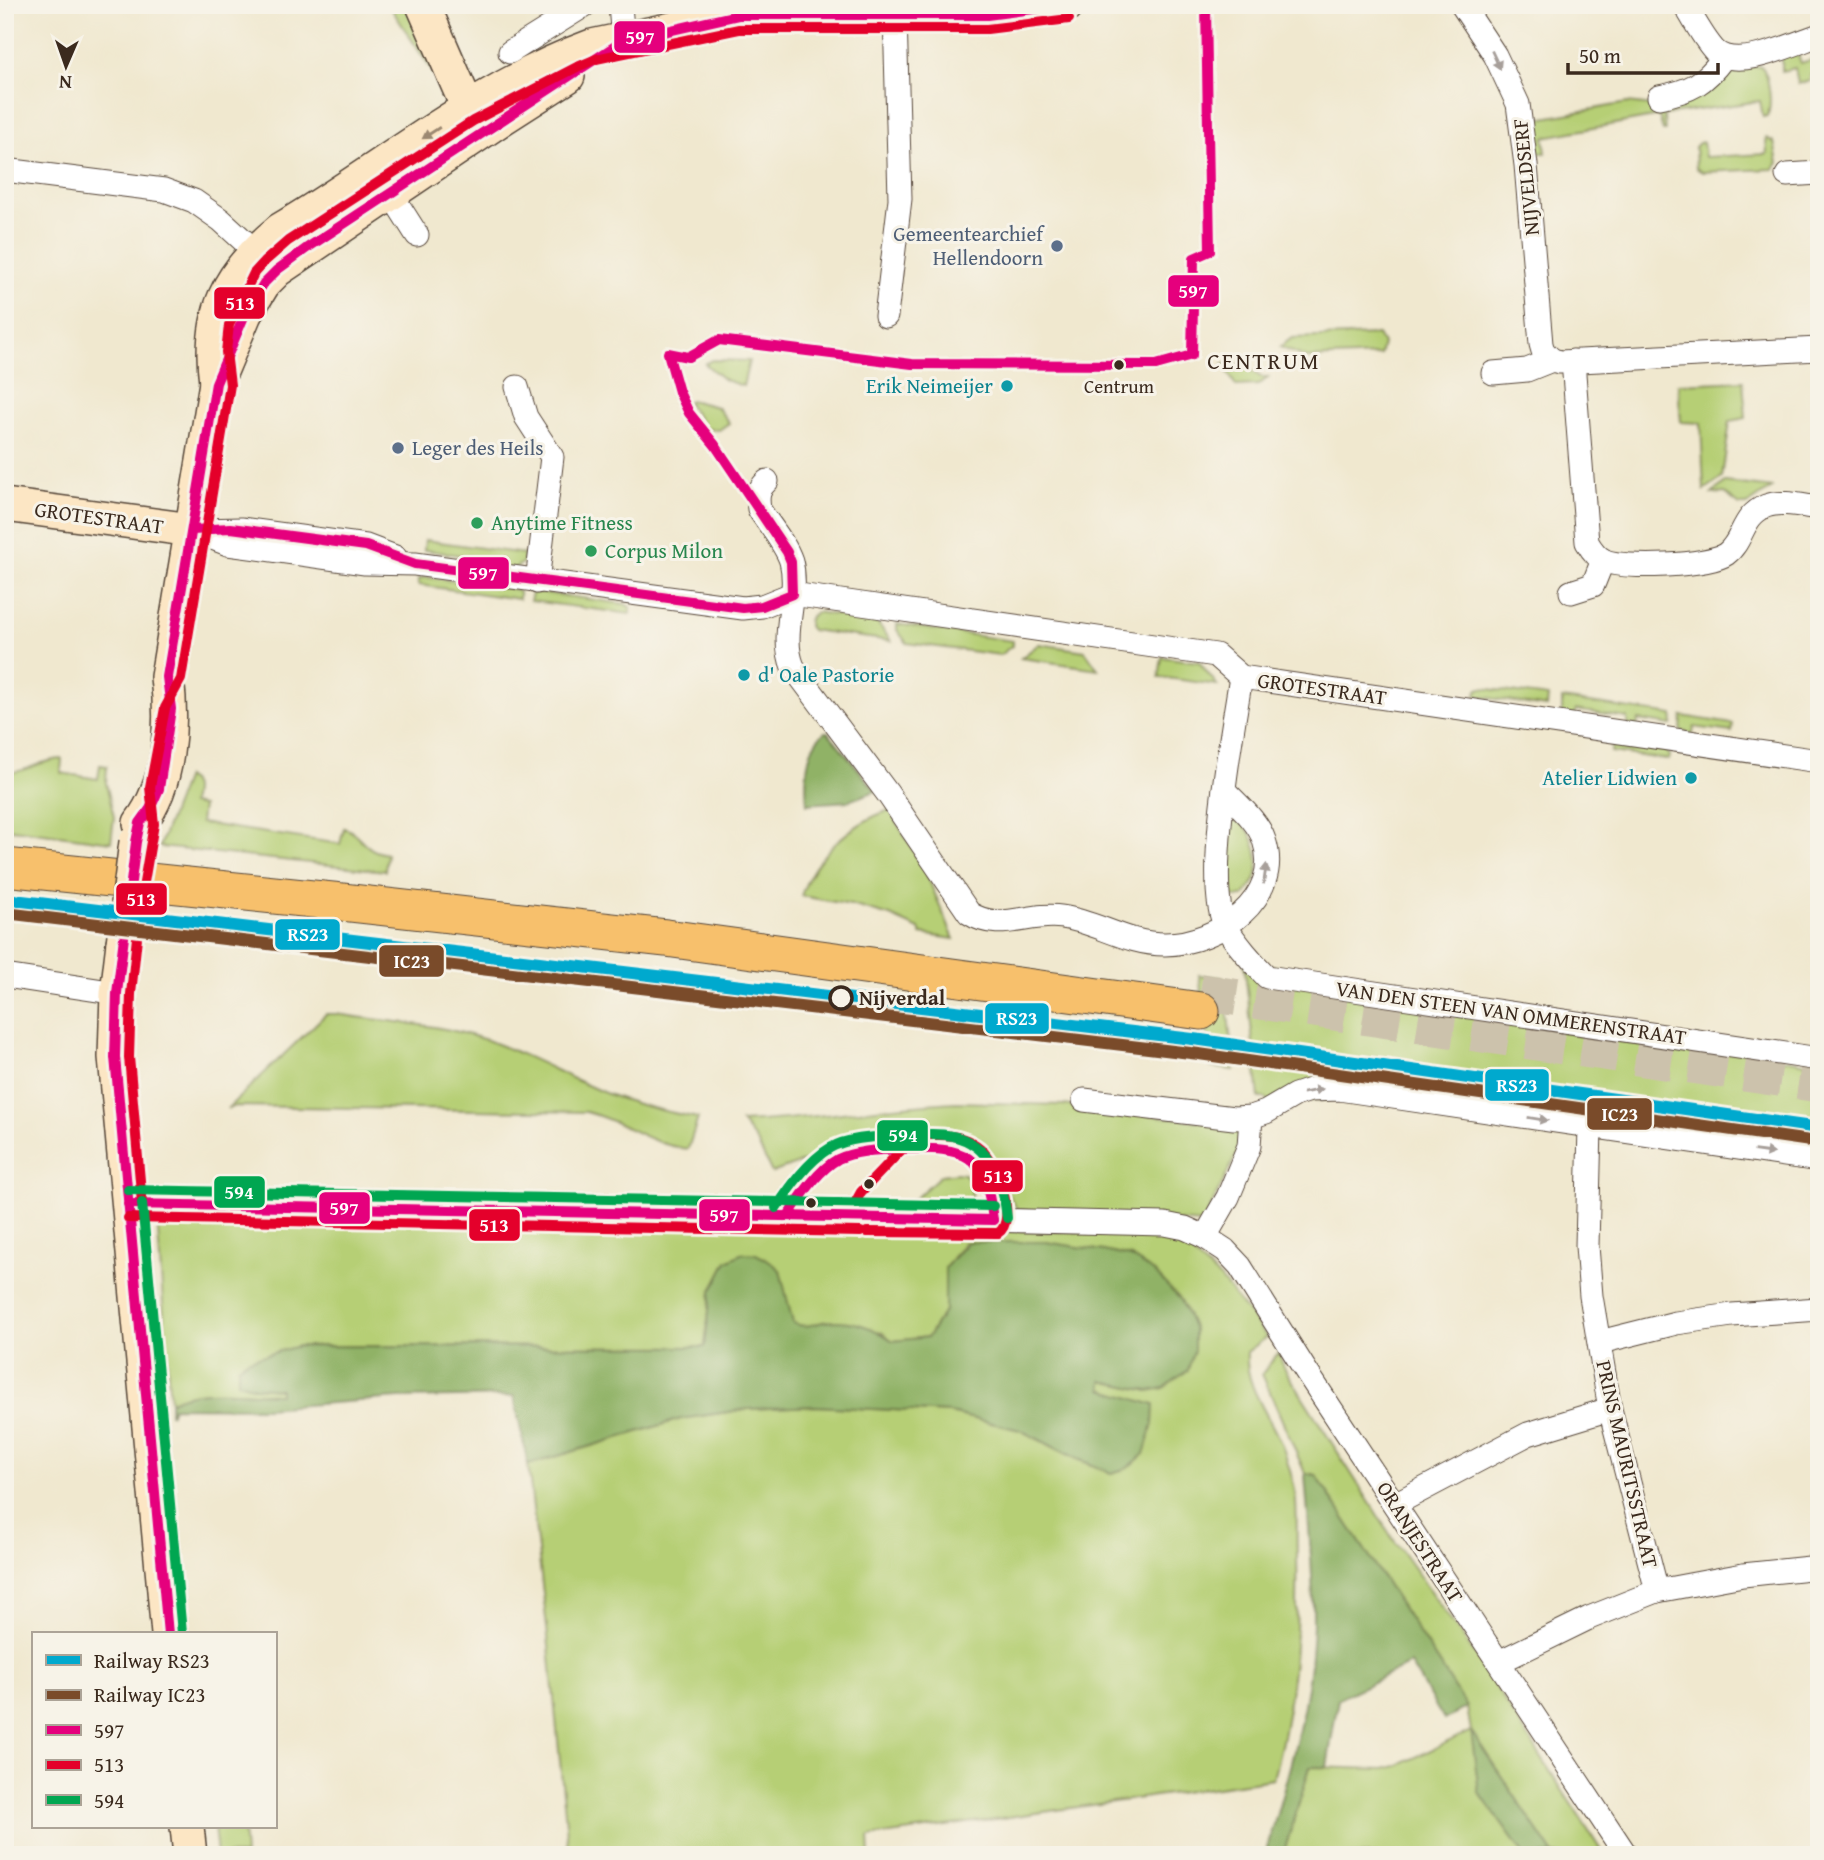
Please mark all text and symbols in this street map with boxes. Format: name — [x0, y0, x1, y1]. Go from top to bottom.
line badge: 597 — [613, 20, 666, 54]
text: 597 — [625, 23, 655, 51]
north arrow — [32, 32, 102, 102]
scale bar — [1568, 32, 1719, 76]
text: 50 m — [1579, 40, 1621, 71]
one-way arrow — [1490, 50, 1502, 70]
text: N — [58, 69, 72, 97]
street label: NIJVELDSERF — [1504, 117, 1547, 237]
one-way arrow — [421, 126, 440, 139]
place label: Gemeentearchief Hellendoorn — [893, 218, 1045, 273]
marker: Gemeentearchief Hellendoorn — [1049, 238, 1065, 254]
line badge: 597 — [1167, 274, 1220, 308]
text: 597 — [1178, 277, 1208, 305]
line badge: 513 — [213, 286, 266, 320]
text: 513 — [225, 289, 255, 317]
district label: CENTRUM — [1207, 344, 1321, 377]
marker: Centrum — [1112, 358, 1126, 372]
place label: Erik Neimeijer — [866, 370, 993, 401]
place label: Centrum — [1084, 372, 1155, 400]
marker: Erik Neimeijer — [999, 378, 1015, 394]
place label: Leger des Heils — [412, 432, 544, 463]
marker: Leger des Heils — [390, 440, 406, 456]
street label: GROTESTRAAT — [33, 493, 166, 542]
place label: Anytime Fitness — [491, 507, 633, 538]
marker: Anytime Fitness — [469, 515, 485, 531]
place label: Corpus Milon — [605, 535, 723, 566]
marker: Corpus Milon — [583, 543, 599, 559]
line badge: 597 — [457, 556, 510, 590]
text: 597 — [468, 559, 498, 587]
place label: d' Oale Pastorie — [758, 659, 895, 690]
street label: GROTESTRAAT — [1256, 664, 1389, 713]
marker: d' Oale Pastorie — [736, 667, 752, 683]
place label: Atelier Lidwien — [1542, 762, 1677, 793]
marker: Atelier Lidwien — [1683, 770, 1699, 786]
one-way arrow — [1260, 863, 1271, 885]
line badge: 513 — [115, 882, 168, 916]
text: 513 — [126, 885, 156, 913]
line badge: RS23 — [274, 918, 341, 951]
text: RS23 — [287, 920, 329, 948]
line badge: IC23 — [378, 944, 445, 978]
text: IC23 — [394, 947, 430, 975]
street label: VAN DEN STEEN VAN OMMERENSTRAAT — [1334, 973, 1688, 1052]
place label: Nijverdal — [859, 982, 946, 1013]
marker: Nijverdal — [829, 986, 853, 1010]
line badge: RS23 — [984, 1002, 1050, 1035]
text: RS23 — [996, 1004, 1038, 1032]
line badge: RS23 — [1484, 1068, 1550, 1102]
text: RS23 — [1496, 1071, 1538, 1099]
one-way arrow — [1302, 1085, 1324, 1096]
line badge: IC23 — [1586, 1097, 1653, 1131]
text: IC23 — [1602, 1100, 1638, 1128]
one-way arrow — [1528, 1114, 1550, 1125]
line badge: 594 — [876, 1119, 929, 1152]
text: 594 — [888, 1121, 918, 1149]
one-way arrow — [1753, 1147, 1775, 1158]
line badge: 513 — [971, 1159, 1024, 1193]
text: 513 — [983, 1162, 1013, 1190]
line badge: 594 — [213, 1175, 266, 1209]
unlabelled marker — [862, 1177, 876, 1191]
text: 594 — [224, 1178, 254, 1206]
line badge: 597 — [318, 1191, 371, 1225]
text: 597 — [329, 1194, 359, 1222]
unlabelled marker — [804, 1196, 818, 1210]
line badge: 597 — [698, 1198, 751, 1232]
text: 597 — [709, 1201, 739, 1229]
line badge: 513 — [468, 1208, 521, 1242]
text: 513 — [479, 1211, 509, 1239]
street label: PRINS MAURITSSTRAAT — [1589, 1357, 1667, 1571]
street label: ORANJESTRAAT — [1370, 1475, 1471, 1609]
legend — [32, 1632, 276, 1828]
text: Railway RS23 — [94, 1645, 210, 1676]
text: Railway IC23 — [94, 1679, 206, 1710]
text: 597 — [94, 1715, 124, 1746]
text: 513 — [94, 1749, 124, 1780]
text: 594 — [94, 1785, 124, 1816]

